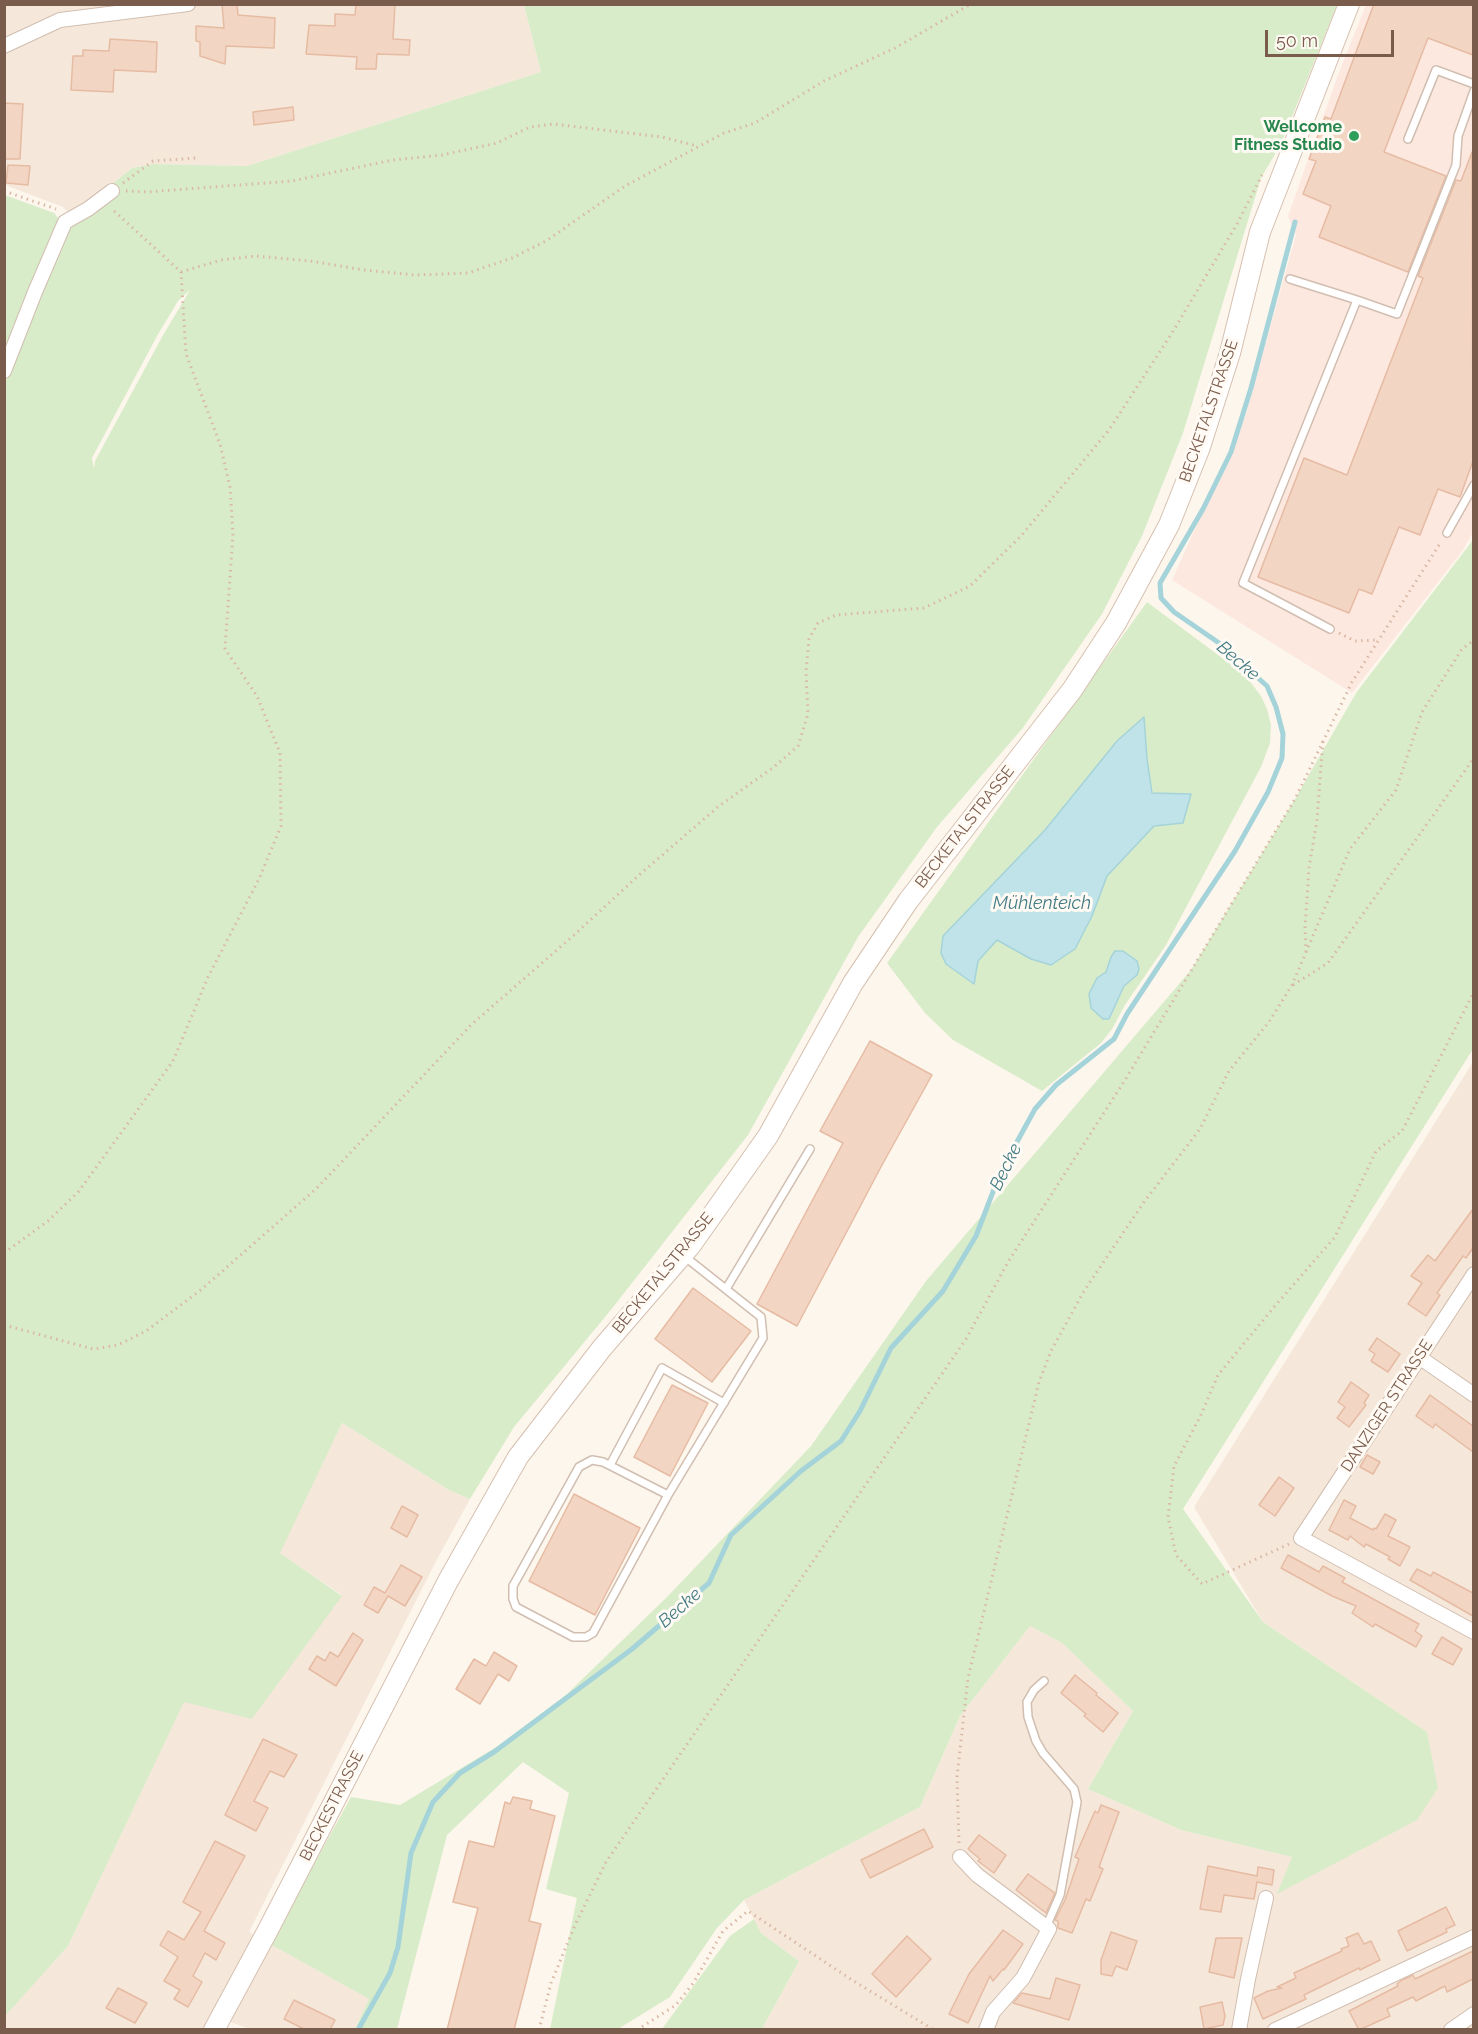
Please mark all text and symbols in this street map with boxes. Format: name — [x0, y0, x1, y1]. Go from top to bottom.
scale bar — [1268, 18, 1397, 56]
text: 50 m — [1276, 30, 1318, 51]
place label: Wellcome Fitness Studio — [1234, 117, 1342, 155]
marker: Wellcome Fitness Studio — [1347, 129, 1361, 143]
street label: BECKETALSTRASSE — [1176, 337, 1242, 485]
water label: Becke — [1212, 637, 1264, 685]
street label: BECKETALSTRASSE — [911, 762, 1019, 892]
water label: Mühlenteich — [993, 893, 1091, 915]
water label: Becke — [985, 1140, 1027, 1194]
street label: BECKETALSTRASSE — [608, 1209, 718, 1337]
street label: DANZIGER STRASSE — [1337, 1336, 1437, 1476]
water label: Becke — [654, 1584, 706, 1632]
street label: BECKESTRASSE — [296, 1748, 368, 1864]

